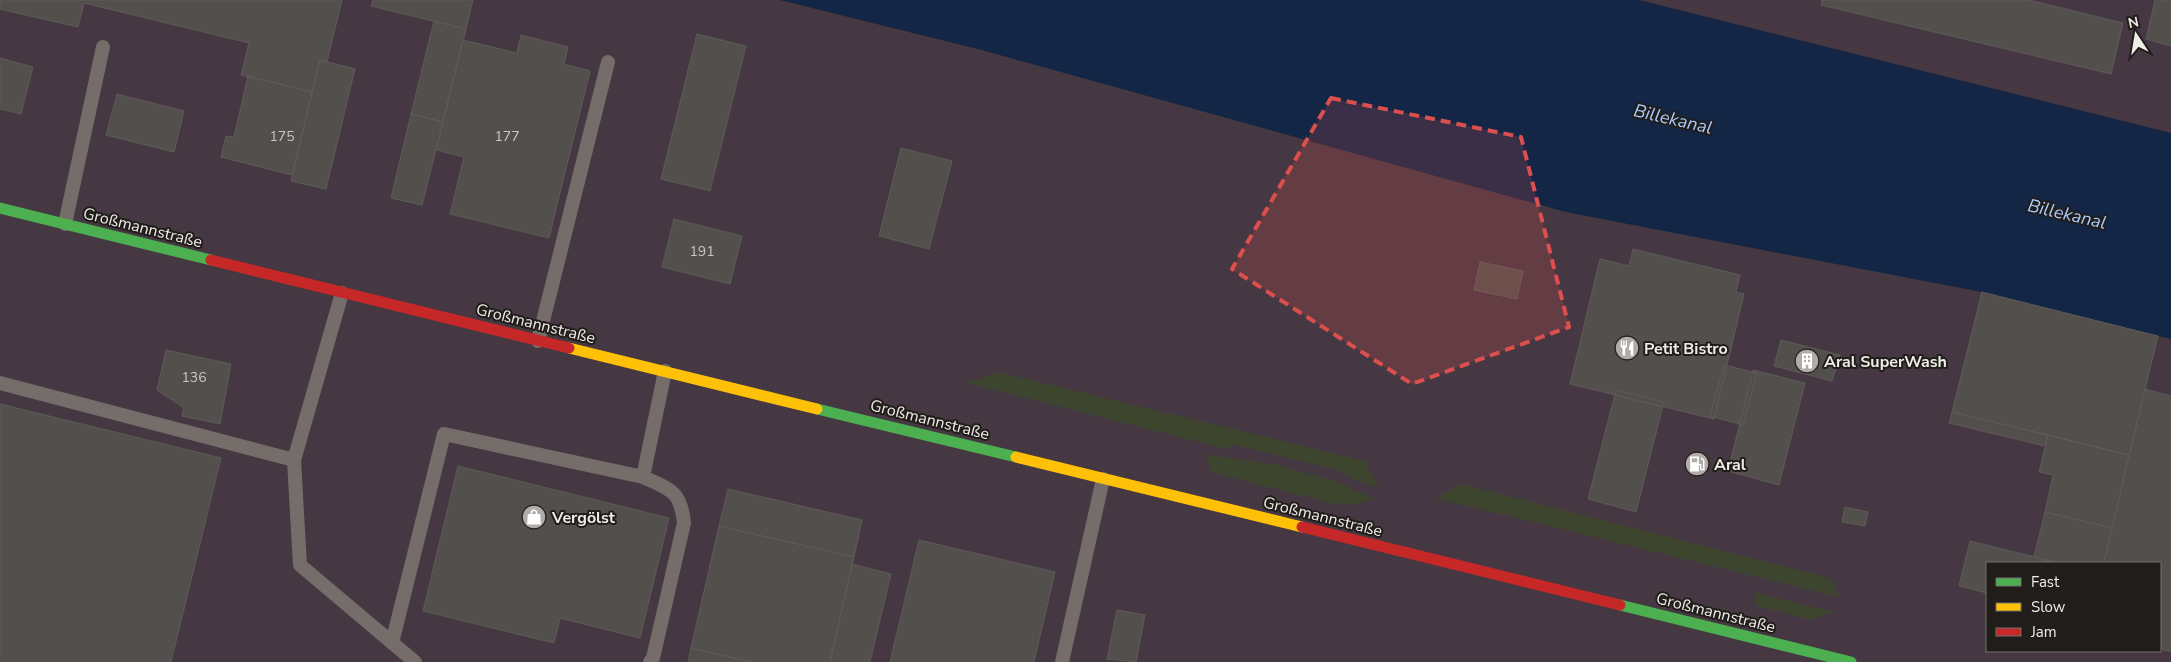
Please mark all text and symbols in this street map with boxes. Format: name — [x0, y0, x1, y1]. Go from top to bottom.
north arrow — [2111, 10, 2161, 60]
text: N — [2126, 12, 2141, 33]
water label: Billekanal — [1631, 98, 1715, 140]
house number: 175 — [269, 127, 295, 146]
house number: 177 — [494, 127, 520, 146]
water label: Billekanal — [2025, 193, 2109, 235]
street label: Großmannstraße — [81, 203, 205, 253]
house number: 191 — [689, 242, 715, 261]
street label: Großmannstraße — [474, 299, 598, 349]
restaurant icon: Petit Bistro — [1614, 335, 1640, 361]
place label: Petit Bistro — [1644, 338, 1728, 360]
building icon: Aral SuperWash — [1794, 348, 1820, 374]
place label: Aral SuperWash — [1824, 351, 1947, 373]
house number: 136 — [181, 368, 207, 387]
street label: Großmannstraße — [868, 395, 992, 445]
fuel station icon: Aral — [1684, 451, 1710, 477]
place label: Aral — [1714, 454, 1746, 476]
street label: Großmannstraße — [1261, 492, 1385, 542]
shop icon: Vergölst — [521, 504, 547, 530]
place label: Vergölst — [551, 507, 616, 529]
legend — [1986, 562, 2161, 652]
text: Fast — [2031, 572, 2060, 592]
street label: Großmannstraße — [1654, 588, 1778, 638]
text: Slow — [2031, 597, 2066, 617]
text: Jam — [2030, 622, 2057, 642]

